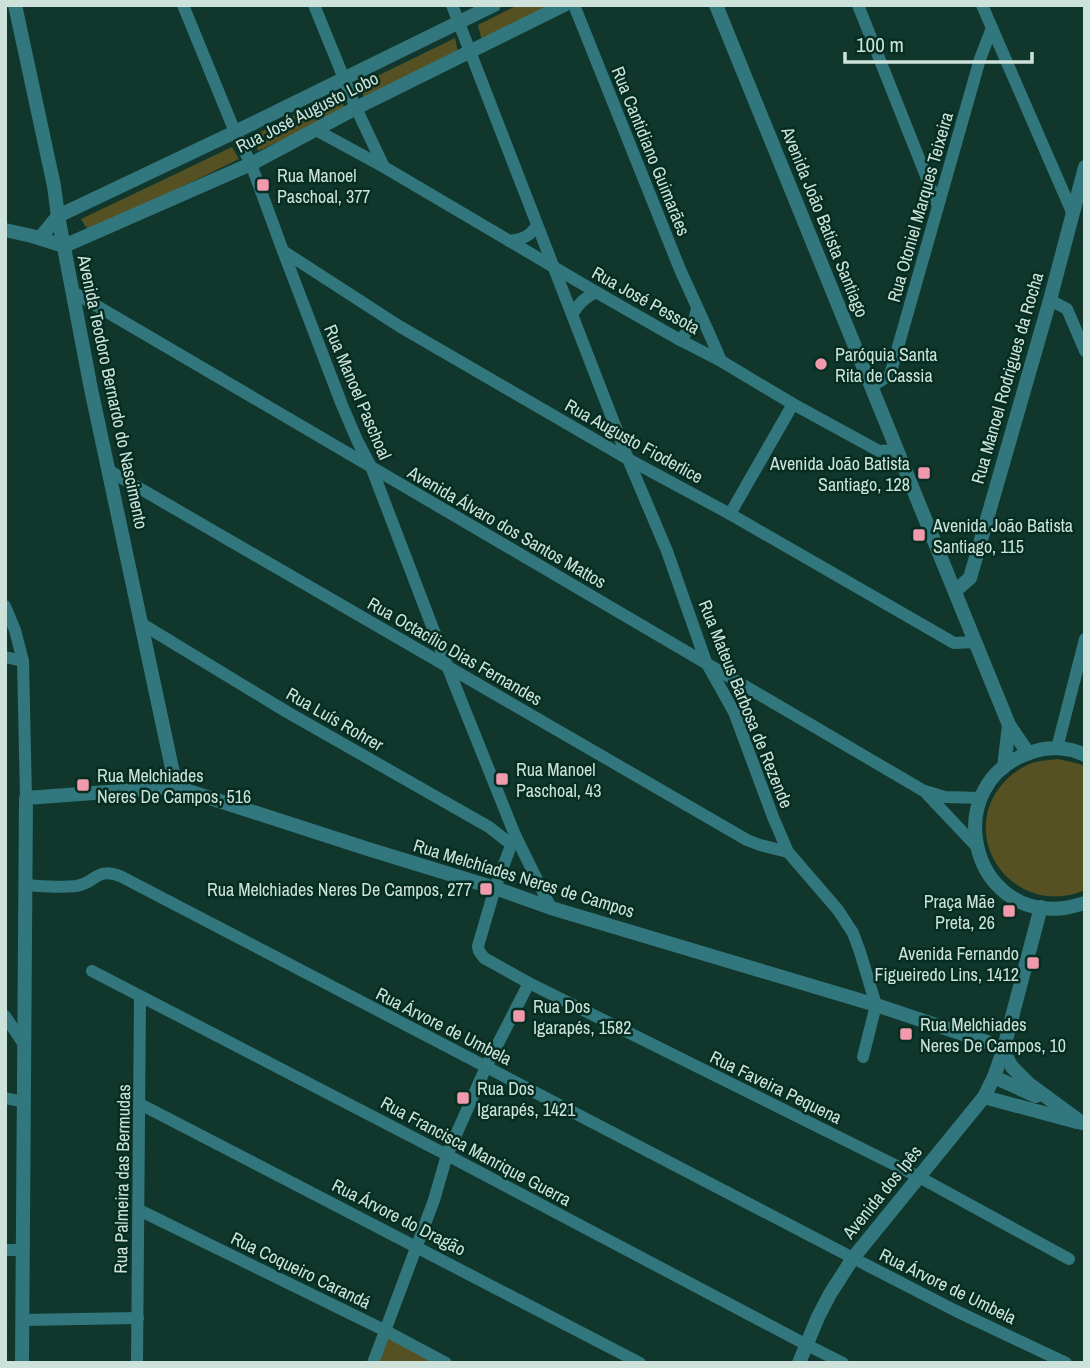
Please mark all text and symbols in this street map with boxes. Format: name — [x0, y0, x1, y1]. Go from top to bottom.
scale bar — [845, 21, 1032, 65]
text: 100 m — [856, 30, 904, 59]
street label: Rua Cantidiano Guimarães — [606, 63, 696, 239]
street label: Rua José Augusto Lobo — [231, 65, 383, 159]
street label: Rua Otoniel Marques Teixeira — [881, 109, 959, 305]
street label: Avenida João Batista Santiago — [775, 122, 875, 321]
place label: Rua Manoel Paschoal, 377 — [277, 163, 371, 209]
marker: Rua Manoel Paschoal, 377 — [255, 177, 271, 193]
street label: Avenida Teodoro Bernardo do Nascimento — [72, 252, 154, 531]
street label: Rua José Pessota — [588, 260, 704, 340]
street label: Rua Manoel Rodrigues da Rocha — [965, 269, 1049, 487]
street label: Rua Manoel Paschoal — [318, 321, 398, 463]
place label: Paróquia Santa Rita de Cassia — [835, 342, 938, 388]
marker: Paróquia Santa Rita de Cassia — [813, 356, 829, 372]
street label: Rua Augusto Fioderlice — [560, 393, 708, 489]
place label: Avenida João Batista Santiago, 128 — [769, 451, 910, 497]
street label: Avenida Álvaro dos Santos Mattos — [402, 459, 611, 594]
marker: Avenida João Batista Santiago, 128 — [916, 465, 932, 481]
place label: Avenida João Batista Santiago, 115 — [932, 513, 1073, 559]
marker: Avenida João Batista Santiago, 115 — [911, 527, 927, 543]
street label: Rua Octacílio Dias Fernandes — [363, 591, 547, 711]
street label: Rua Mateus Barbosa de Rezende — [693, 596, 799, 812]
street label: Rua Luís Rohrer — [282, 681, 388, 757]
place label: Rua Manoel Paschoal, 43 — [516, 757, 601, 803]
place label: Rua Melchiades Neres De Campos, 516 — [97, 763, 251, 809]
marker: Rua Manoel Paschoal, 43 — [494, 771, 510, 787]
marker: Rua Melchiades Neres De Campos, 516 — [75, 777, 91, 793]
street label: Rua Melchíades Neres de Campos — [411, 832, 637, 924]
place label: Rua Melchiades Neres De Campos, 277 — [207, 877, 472, 902]
marker: Rua Melchiades Neres De Campos, 277 — [478, 881, 494, 897]
place label: Praça Mãe Preta, 26 — [924, 889, 995, 935]
marker: Praça Mãe Preta, 26 — [1001, 903, 1017, 919]
place label: Avenida Fernando Figueiredo Lins, 1412 — [875, 941, 1019, 987]
marker: Avenida Fernando Figueiredo Lins, 1412 — [1025, 955, 1041, 971]
street label: Rua Árvore de Umbela — [372, 981, 516, 1071]
place label: Rua Dos Igarapés, 1582 — [533, 994, 631, 1040]
marker: Rua Dos Igarapés, 1582 — [511, 1008, 527, 1024]
place label: Rua Melchiades Neres De Campos, 10 — [920, 1012, 1066, 1058]
marker: Rua Melchiades Neres De Campos, 10 — [898, 1026, 914, 1042]
street label: Rua Faveira Pequena — [706, 1044, 846, 1130]
place label: Rua Dos Igarapés, 1421 — [477, 1076, 576, 1122]
street label: Rua Palmeira das Bermudas — [108, 1084, 136, 1274]
street label: Rua Francisca Manrique Guerra — [376, 1090, 576, 1212]
marker: Rua Dos Igarapés, 1421 — [455, 1090, 471, 1106]
street label: Avenida dos Ipês — [836, 1140, 928, 1245]
street label: Rua Árvore do Dragão — [328, 1173, 470, 1261]
street label: Rua Coqueiro Carandá — [227, 1225, 375, 1315]
street label: Rua Árvore de Umbela — [875, 1242, 1021, 1330]

